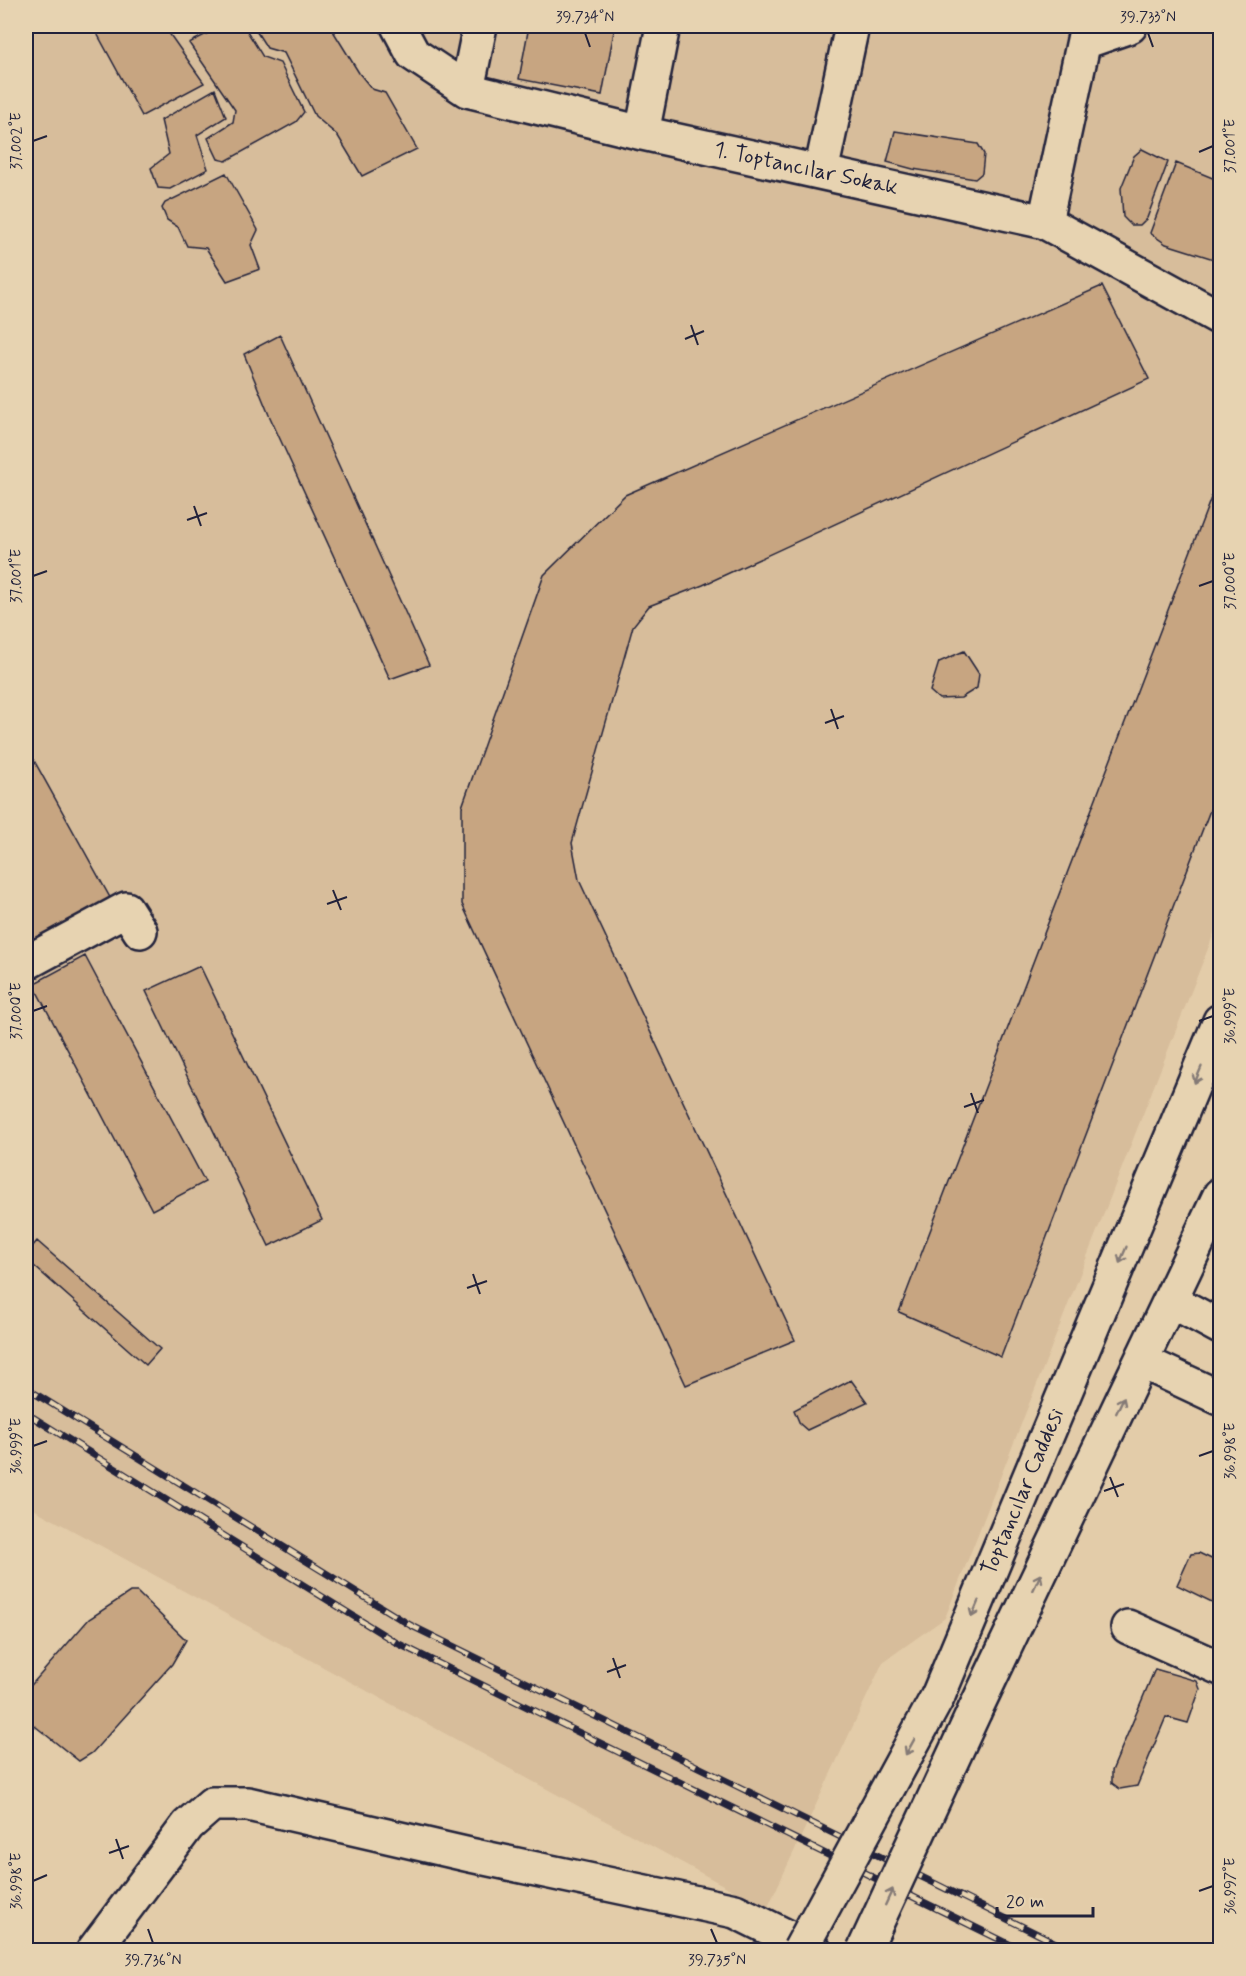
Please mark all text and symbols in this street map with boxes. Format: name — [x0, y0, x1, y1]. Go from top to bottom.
text: 39.734°N — [556, 8, 614, 28]
text: 39.733°N — [1120, 8, 1176, 28]
text: 37.002°E — [7, 112, 27, 170]
text: 37.001°E — [1221, 119, 1241, 173]
street label: 1. Toptancılar Sokak — [711, 136, 901, 202]
text: 37.001°E — [7, 549, 27, 603]
text: 37.000°E — [1221, 552, 1241, 610]
text: 37.000°E — [7, 982, 27, 1040]
text: 36.999°E — [1221, 987, 1241, 1044]
one-way arrow — [1192, 1065, 1203, 1083]
one-way arrow — [1117, 1245, 1128, 1263]
one-way arrow — [1115, 1397, 1127, 1415]
street label: Toptancılar Caddesi — [975, 1404, 1071, 1580]
text: 36.999°E — [7, 1417, 27, 1474]
text: 36.998°E — [1221, 1422, 1241, 1479]
one-way arrow — [1031, 1573, 1043, 1591]
one-way arrow — [969, 1599, 980, 1617]
one-way arrow — [904, 1738, 915, 1756]
text: 36.998°E — [7, 1852, 27, 1909]
text: 36.997°E — [1221, 1857, 1241, 1915]
scale bar — [997, 1880, 1093, 1918]
one-way arrow — [884, 1889, 895, 1907]
text: 20 m — [1006, 1890, 1044, 1914]
text: 39.736°N — [125, 1951, 181, 1971]
text: 39.735°N — [688, 1951, 746, 1971]

